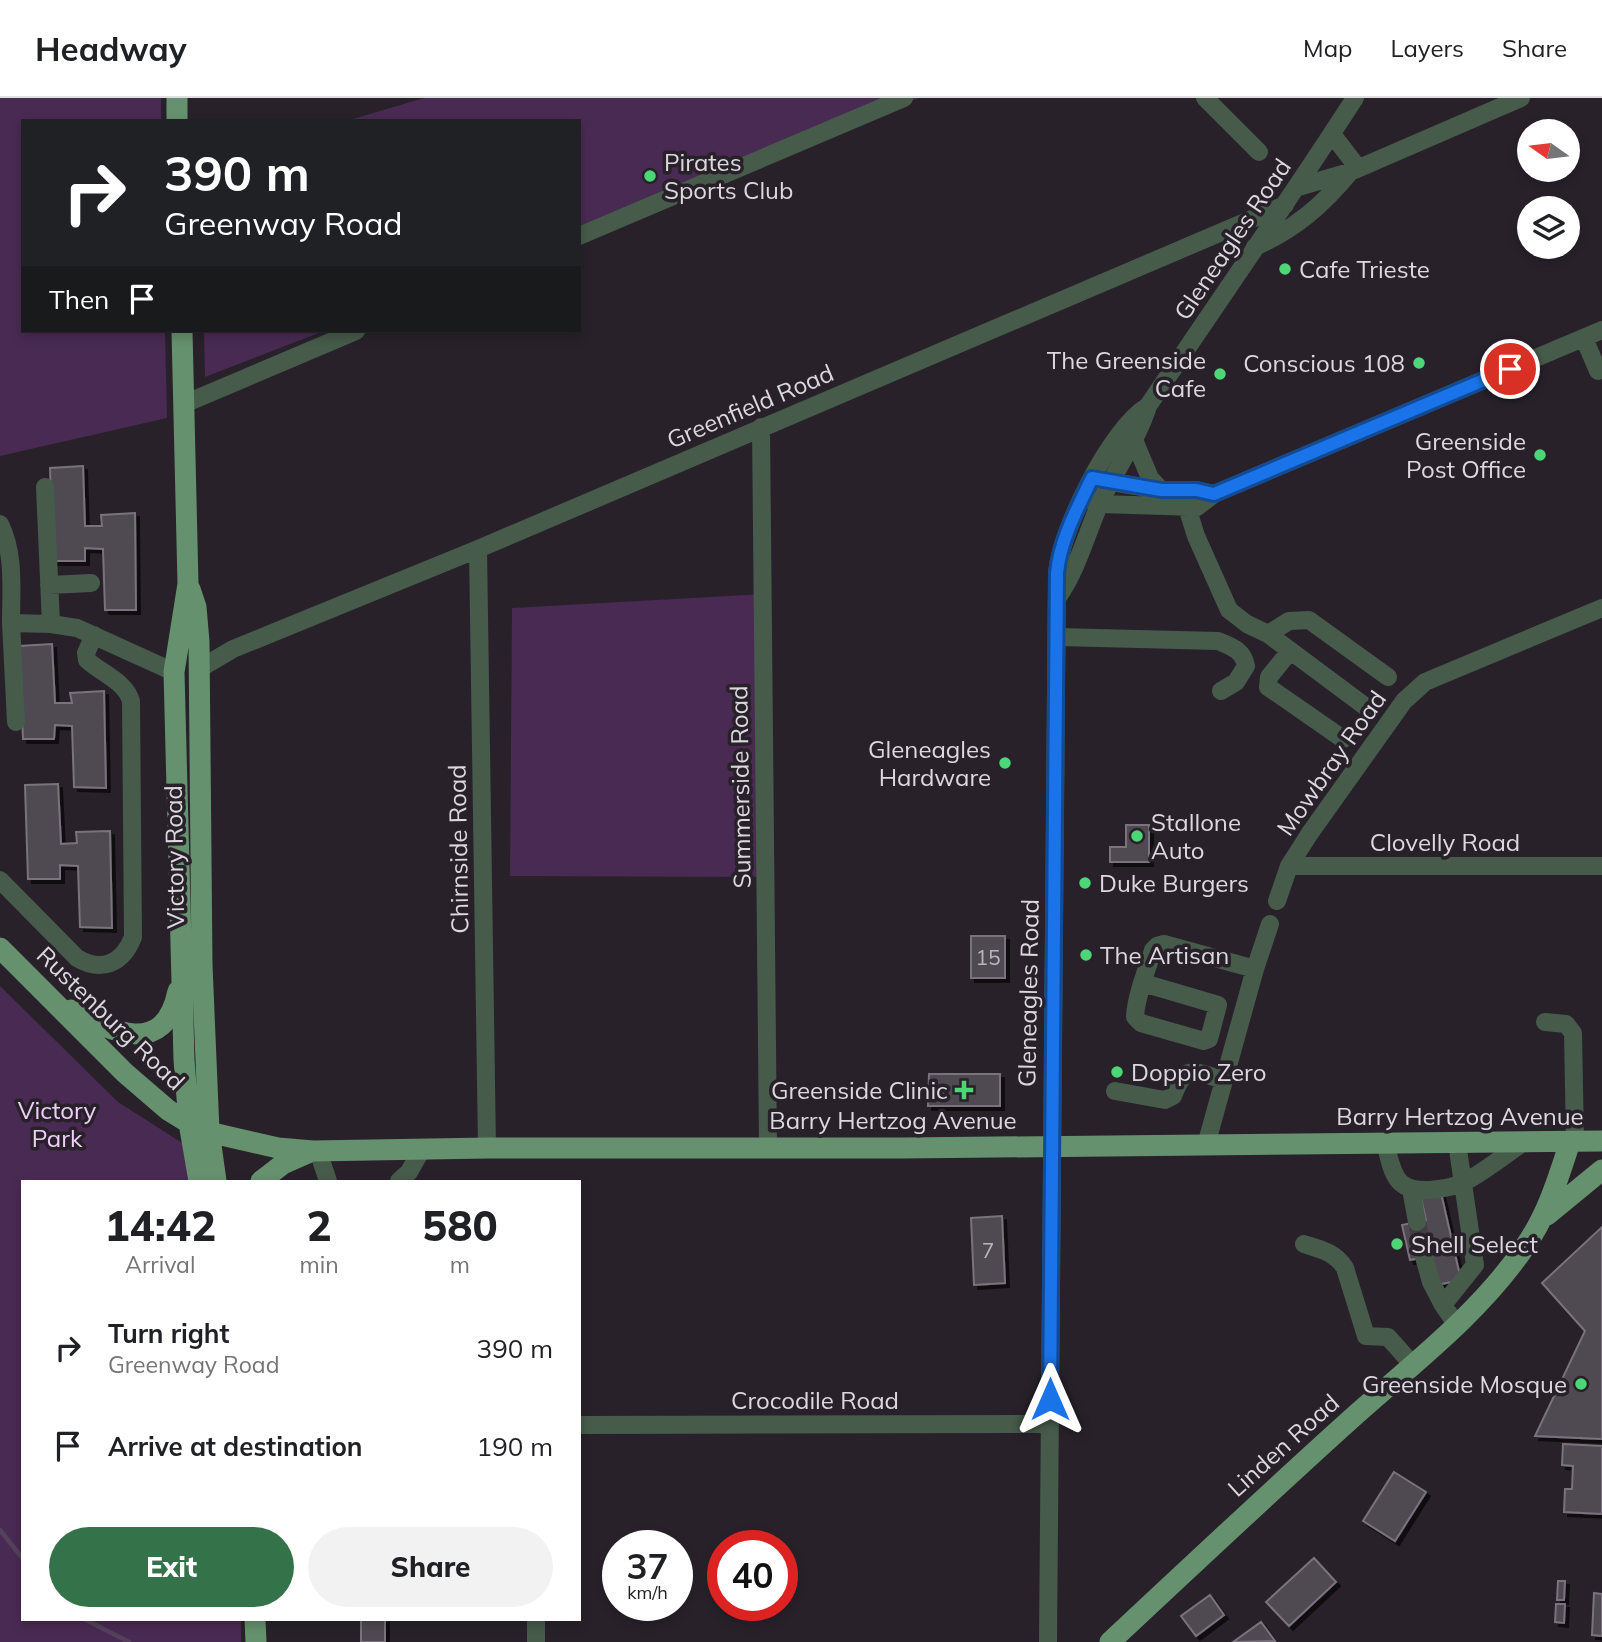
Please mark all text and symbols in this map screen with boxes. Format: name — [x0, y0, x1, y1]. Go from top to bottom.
text: Headway — [35, 28, 187, 69]
text: Map — [1303, 33, 1352, 63]
text: Layers — [1390, 33, 1464, 63]
text: Share — [1502, 33, 1567, 63]
north arrow — [1517, 119, 1580, 182]
map controls — [1517, 119, 1580, 259]
text: 390 m — [164, 142, 310, 203]
icon: right — [49, 147, 140, 238]
place label: Pirates Sports Club — [664, 147, 793, 205]
street label: Gleneagles Road — [1167, 153, 1297, 325]
marker: Pirates Sports Club — [642, 168, 658, 184]
button: layers — [1517, 196, 1580, 259]
text: Greenway Road — [164, 203, 403, 243]
place label: Cafe Trieste — [1299, 254, 1430, 284]
marker: Cafe Trieste — [1277, 261, 1293, 277]
icon: arrive — [123, 280, 161, 318]
text: Then — [49, 283, 109, 316]
pin — [1480, 339, 1540, 399]
place label: The Greenside Cafe — [1047, 345, 1206, 403]
place label: Conscious 108 — [1243, 348, 1405, 378]
icon: arrive — [1491, 350, 1529, 388]
marker: Conscious 108 — [1411, 355, 1427, 371]
street label: Greenfield Road — [662, 357, 838, 455]
marker: The Greenside Cafe — [1212, 366, 1228, 382]
place label: Greenside Post Office — [1406, 426, 1526, 484]
marker: Greenside Post Office — [1532, 447, 1548, 463]
street label: Summerside Road — [723, 685, 757, 889]
street label: Mowbray Road — [1270, 685, 1392, 841]
place label: Gleneagles Hardware — [868, 734, 991, 792]
marker: Gleneagles Hardware — [997, 755, 1013, 771]
street label: Chirnside Road — [442, 764, 474, 934]
street label: Victory Road — [158, 785, 190, 929]
place label: Stallone Auto — [1151, 807, 1241, 865]
street label: Clovelly Road — [1370, 827, 1520, 857]
marker: Stallone Auto — [1129, 828, 1145, 844]
place label: Duke Burgers — [1099, 868, 1249, 898]
marker: Duke Burgers — [1077, 875, 1093, 891]
street label: Gleneagles Road — [1011, 899, 1045, 1087]
street label: Rustenburg Road — [31, 940, 191, 1096]
place label: The Artisan — [1100, 940, 1229, 970]
house number: 15 — [975, 944, 1001, 970]
marker: The Artisan — [1078, 947, 1094, 963]
place label: Doppio Zero — [1131, 1057, 1266, 1087]
marker: Doppio Zero — [1109, 1064, 1125, 1080]
place label: Greenside Clinic — [771, 1075, 948, 1105]
marker: Greenside Clinic — [954, 1080, 974, 1100]
park label: Victory Park — [18, 1095, 97, 1153]
street label: Barry Hertzog Avenue — [1336, 1101, 1584, 1131]
street label: Barry Hertzog Avenue — [769, 1105, 1017, 1135]
text: 14:42 — [104, 1199, 216, 1252]
text: 2 — [306, 1199, 332, 1252]
text: 580 — [422, 1199, 498, 1252]
place label: Shell Select — [1411, 1229, 1538, 1259]
marker: Shell Select — [1389, 1236, 1405, 1252]
house number: 7 — [982, 1237, 994, 1263]
text: Arrival — [125, 1250, 195, 1279]
text: min — [299, 1250, 339, 1279]
text: m — [450, 1250, 470, 1279]
text: Turn right — [108, 1317, 229, 1350]
icon: right — [49, 1329, 87, 1367]
text: 390 m — [477, 1332, 553, 1365]
text: Greenway Road — [108, 1350, 279, 1379]
position arrow — [1013, 1362, 1087, 1436]
place label: Greenside Mosque — [1362, 1369, 1567, 1399]
marker: Greenside Mosque — [1573, 1376, 1589, 1392]
street label: Crocodile Road — [731, 1385, 899, 1415]
street label: Linden Road — [1221, 1387, 1345, 1503]
icon: arrive — [49, 1427, 87, 1465]
text: Arrive at destination — [108, 1430, 363, 1463]
text: 190 m — [477, 1430, 553, 1463]
button: Exit — [49, 1527, 294, 1607]
button: Share — [308, 1527, 553, 1607]
speed limit sign: 40 — [707, 1530, 798, 1621]
text: 37 — [626, 1544, 669, 1588]
text: km/h — [627, 1581, 668, 1604]

